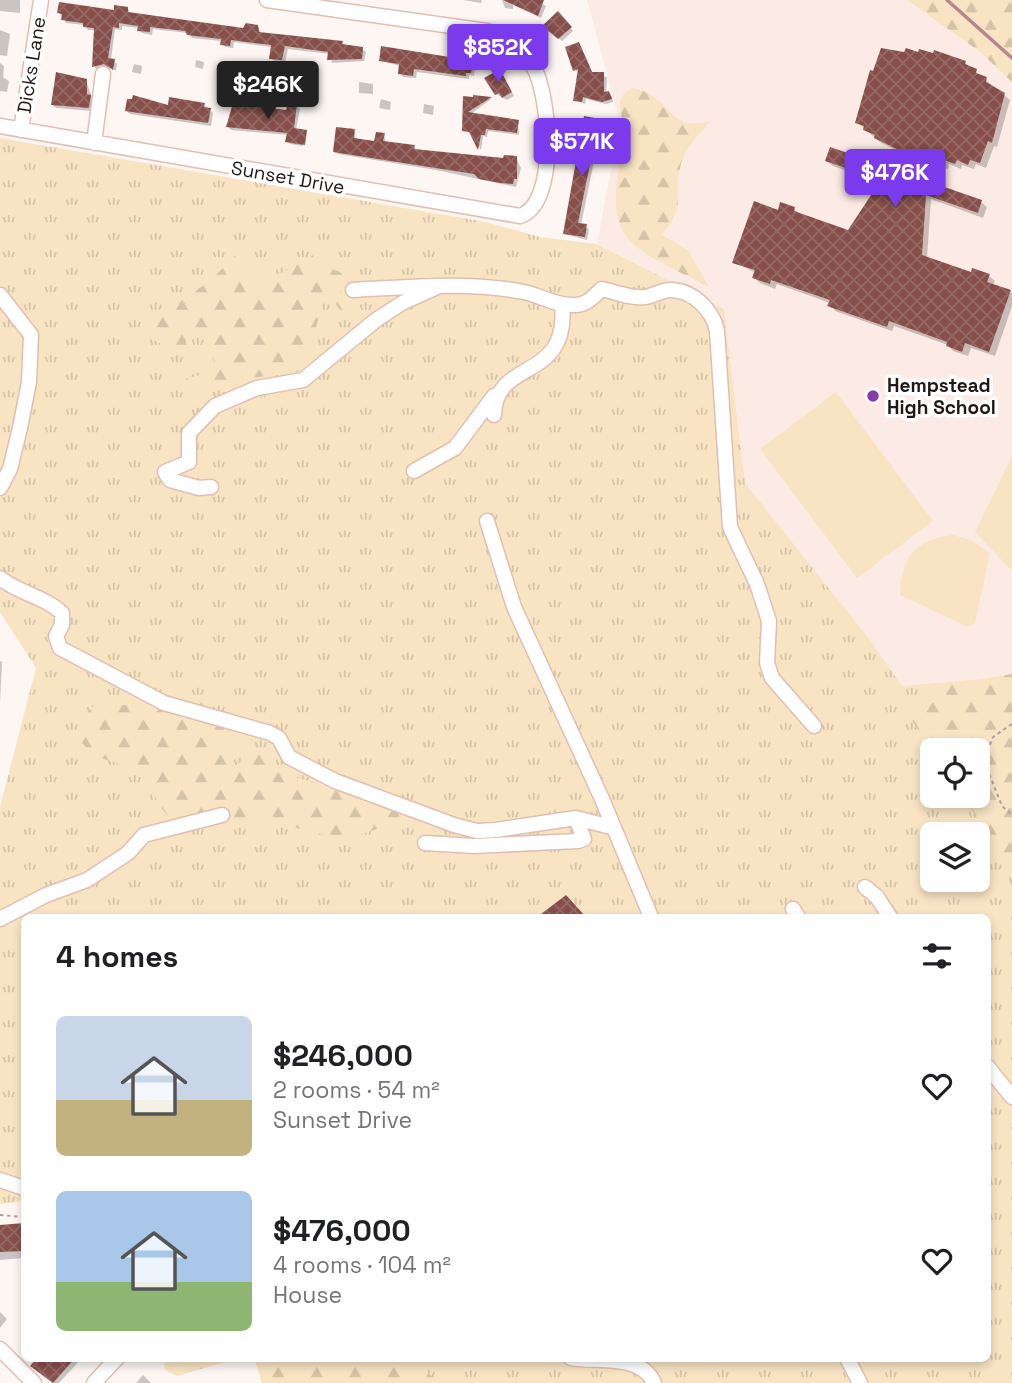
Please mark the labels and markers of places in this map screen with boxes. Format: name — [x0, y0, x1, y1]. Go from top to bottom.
pin: $852K — [449, 24, 547, 84]
pin: $246K — [219, 61, 317, 121]
pin: $571K — [533, 118, 631, 178]
pin: $476K — [846, 150, 944, 209]
place label: Hempstead High School — [887, 373, 996, 420]
marker: Hempstead High School — [865, 388, 881, 404]

